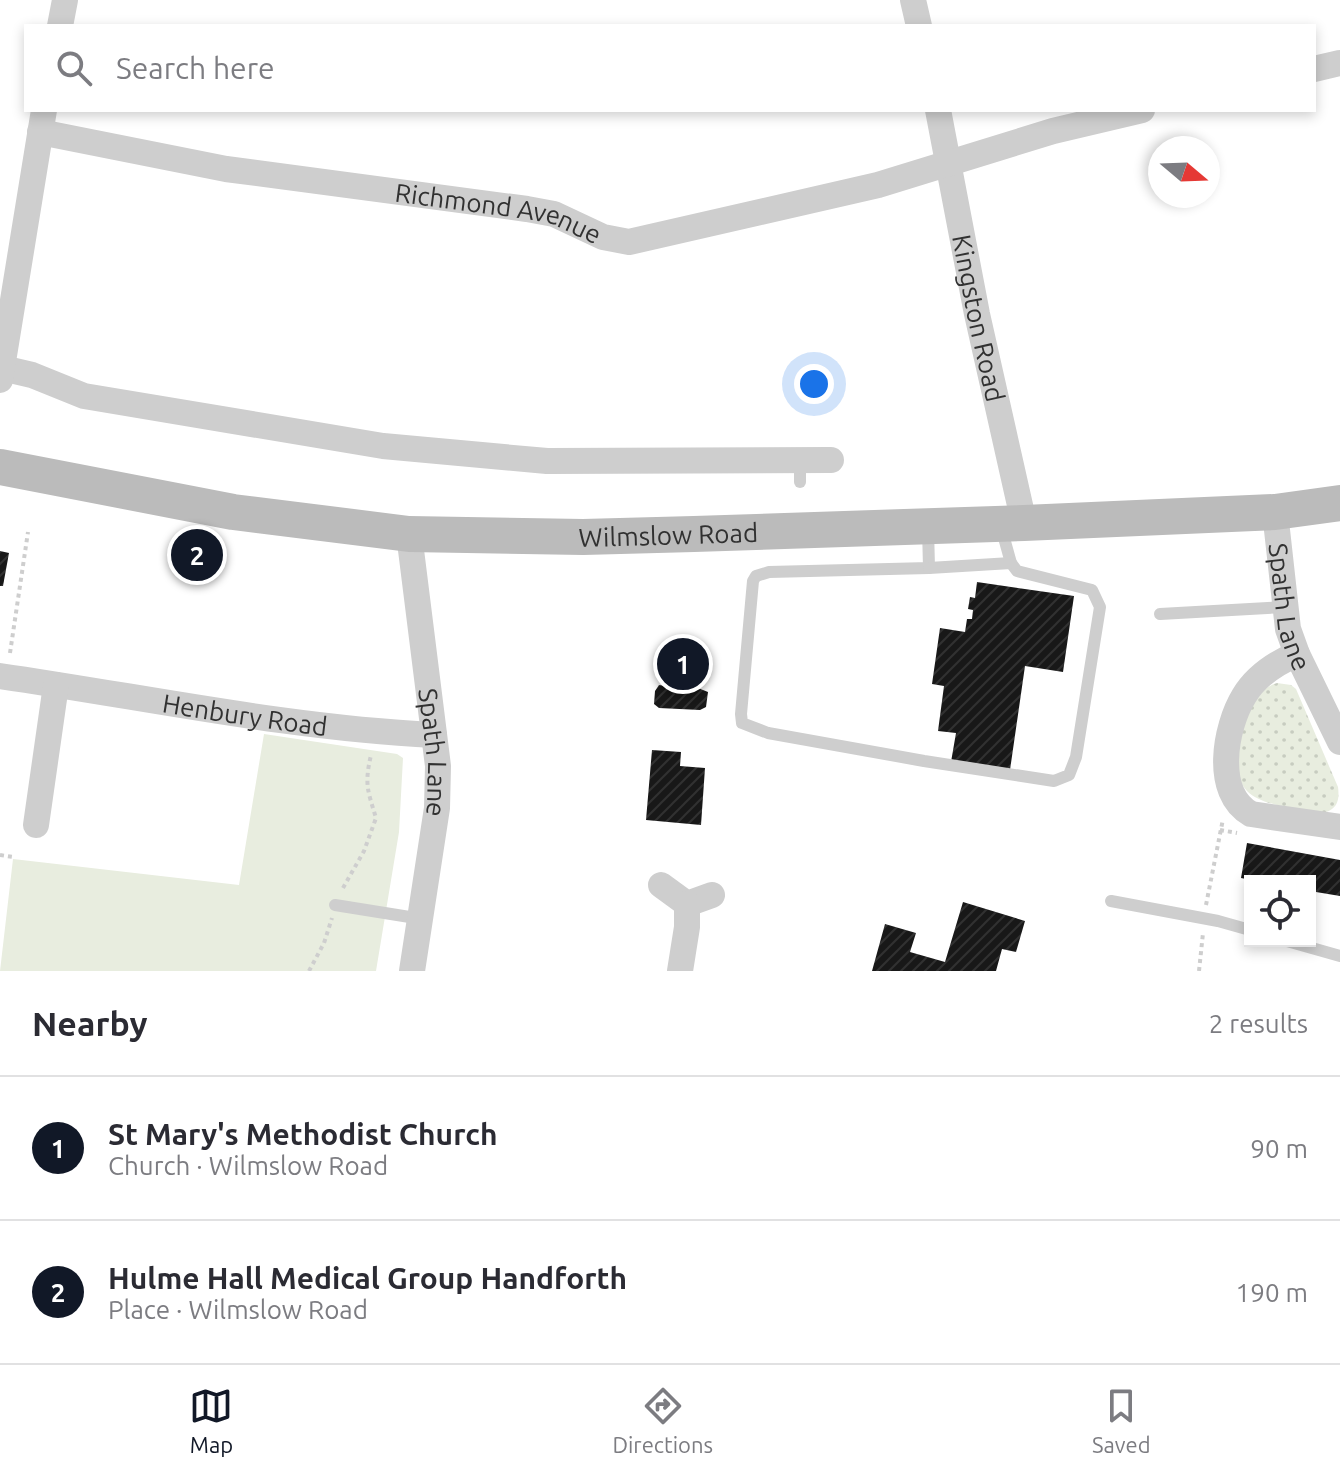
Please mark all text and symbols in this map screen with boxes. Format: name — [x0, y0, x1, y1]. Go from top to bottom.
search box — [24, 24, 1316, 112]
icon: search — [52, 46, 96, 90]
text: Search here — [116, 51, 275, 85]
north arrow — [1148, 136, 1220, 208]
street label: Richmond Avenue — [394, 177, 606, 249]
street label: Kingston Road — [948, 232, 1011, 404]
your location — [794, 364, 834, 404]
street label: Wilmslow Road — [578, 517, 759, 552]
pin: 2 — [171, 525, 223, 585]
street label: Spath Lane — [1264, 542, 1317, 675]
pin: 1 — [657, 634, 709, 694]
street label: Spath Lane — [414, 686, 453, 819]
street label: Henbury Road — [160, 688, 329, 740]
map controls — [1244, 875, 1316, 947]
button: locate — [1244, 875, 1316, 947]
text: Nearby — [32, 1004, 147, 1042]
text: 2 results — [1209, 1009, 1308, 1038]
text: St Mary's Methodist Church — [108, 1117, 498, 1151]
text: 1 — [51, 1134, 65, 1163]
text: 90 m — [1250, 1134, 1308, 1163]
text: Church · Wilmslow Road — [108, 1151, 388, 1180]
text: Hulme Hall Medical Group Handforth — [108, 1261, 627, 1295]
text: 2 — [51, 1278, 65, 1307]
text: 190 m — [1236, 1278, 1308, 1307]
text: Place · Wilmslow Road — [108, 1295, 368, 1324]
tab: Map — [189, 1384, 233, 1457]
tab: Directions — [612, 1384, 713, 1457]
tab: Saved — [1092, 1384, 1151, 1457]

